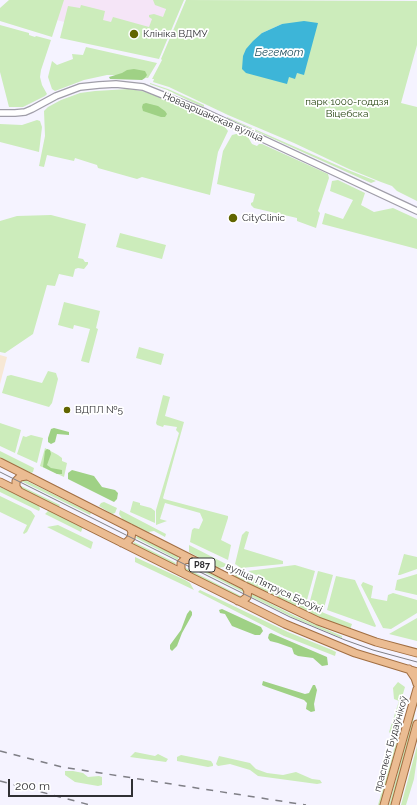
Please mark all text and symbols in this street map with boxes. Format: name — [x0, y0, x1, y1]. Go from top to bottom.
marker: Клініка ВДМУ — [128, 28, 140, 40]
place label: Клініка ВДМУ — [143, 28, 207, 40]
water label: Бегемот — [255, 46, 303, 60]
street label: Новааршанская вуліца — [161, 89, 265, 145]
park label: парк 1000-годдзя Віцебска — [305, 96, 389, 120]
marker: CityClinic — [227, 212, 239, 224]
place label: CityClinic — [242, 212, 285, 224]
place label: ВДПЛ №5 — [75, 404, 123, 416]
marker: ВДПЛ №5 — [62, 405, 72, 415]
road number: Р87 — [189, 558, 215, 572]
street label: вуліца Пятруся Броўкі — [224, 560, 324, 616]
street label: праспект Будаўнікоў — [372, 695, 410, 793]
scale bar — [10, 771, 135, 797]
text: 200 m — [15, 779, 50, 793]

